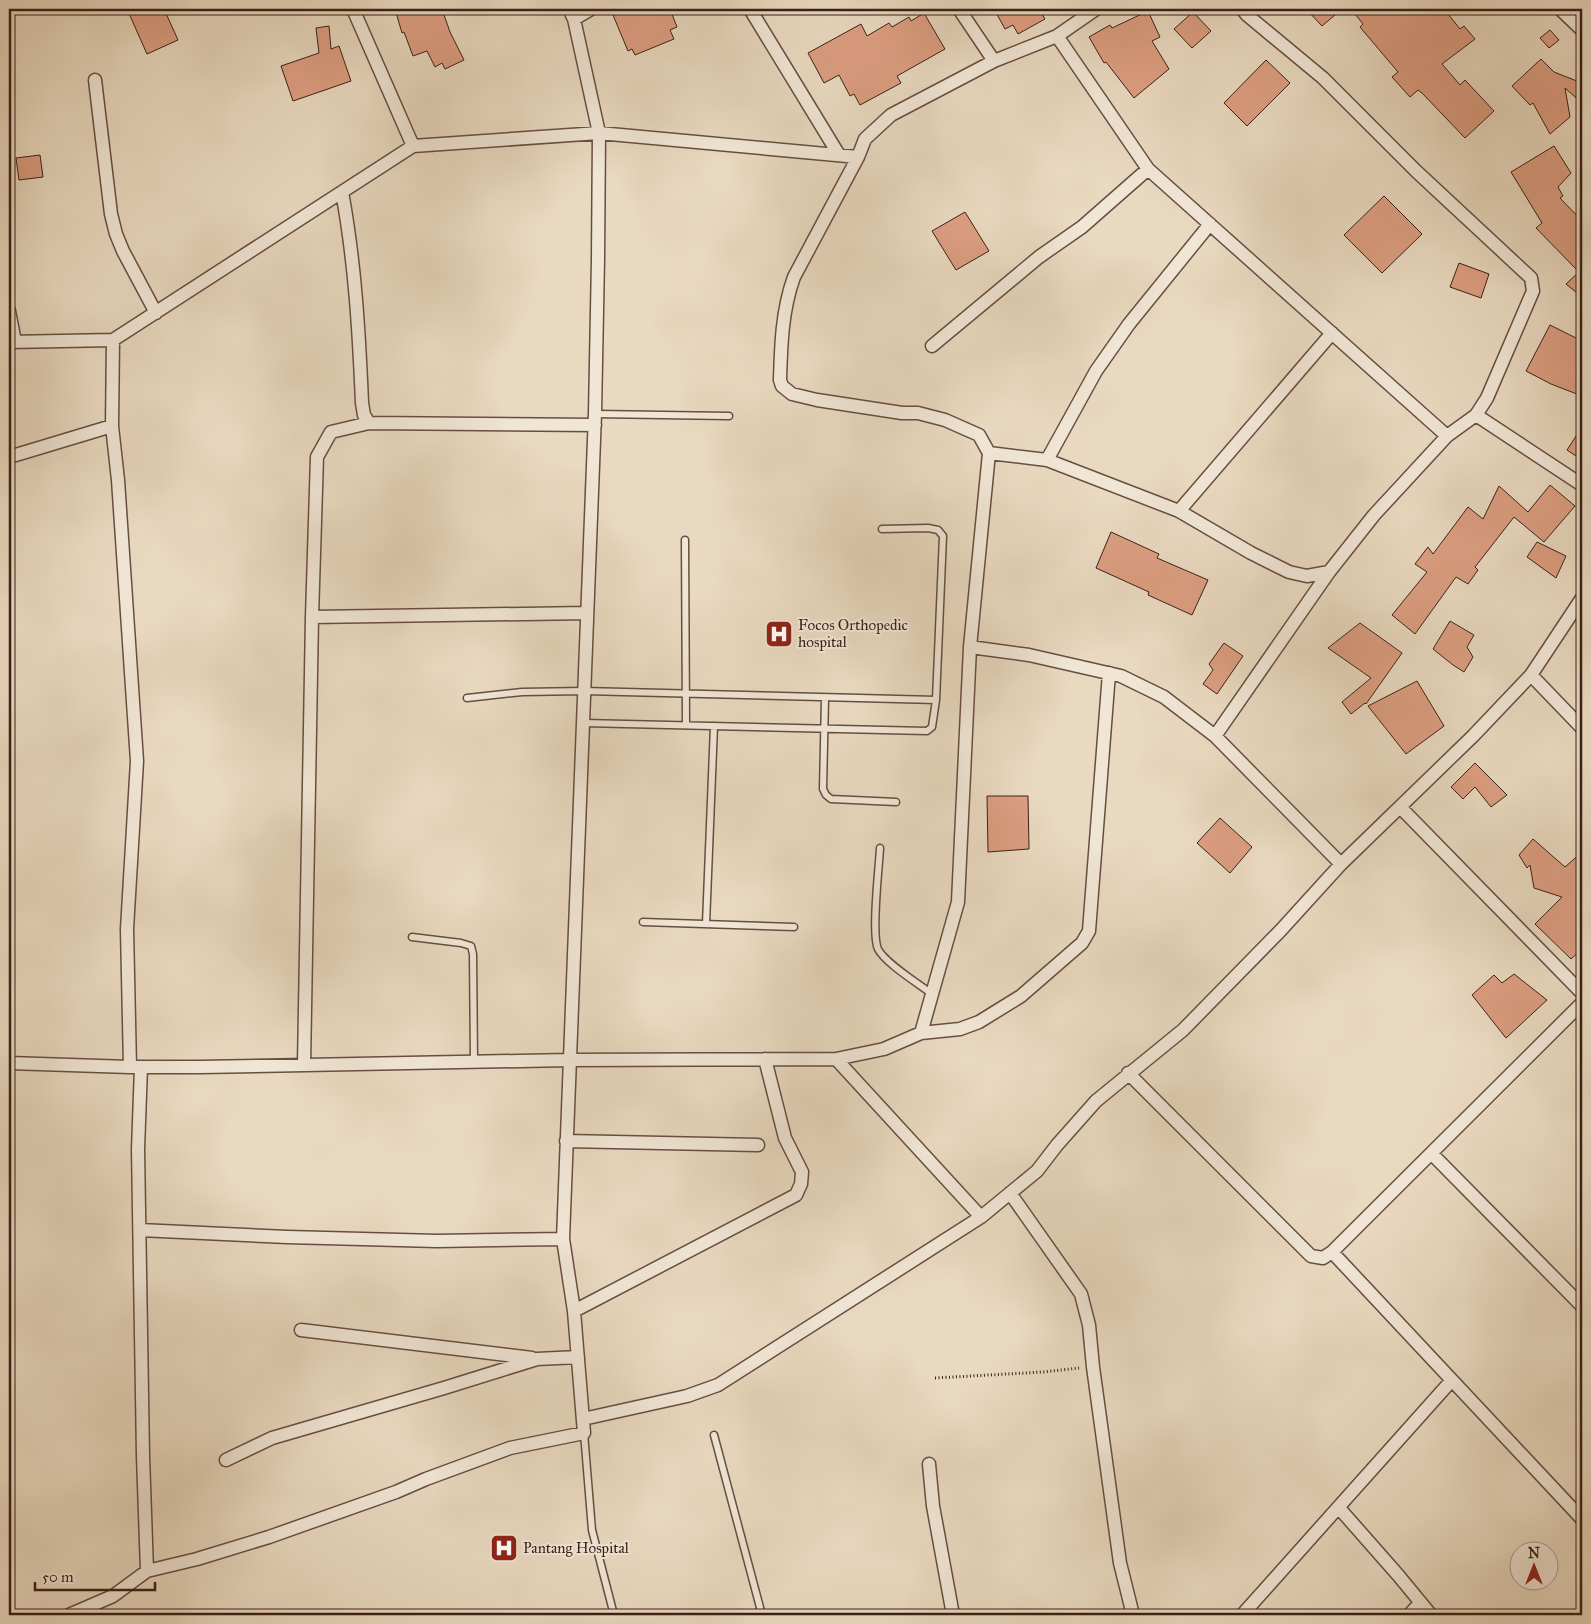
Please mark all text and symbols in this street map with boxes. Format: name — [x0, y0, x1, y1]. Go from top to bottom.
place label: Focos Orthopedic hospital — [798, 616, 908, 651]
hospital icon: Focos Orthopedic hospital — [764, 619, 794, 649]
hospital icon: Pantang Hospital — [489, 1533, 519, 1563]
place label: Pantang Hospital — [523, 1539, 630, 1557]
north arrow — [1508, 1542, 1558, 1592]
text: N — [1528, 1545, 1540, 1562]
scale bar — [35, 1559, 155, 1591]
text: 50 m — [42, 1568, 74, 1586]

